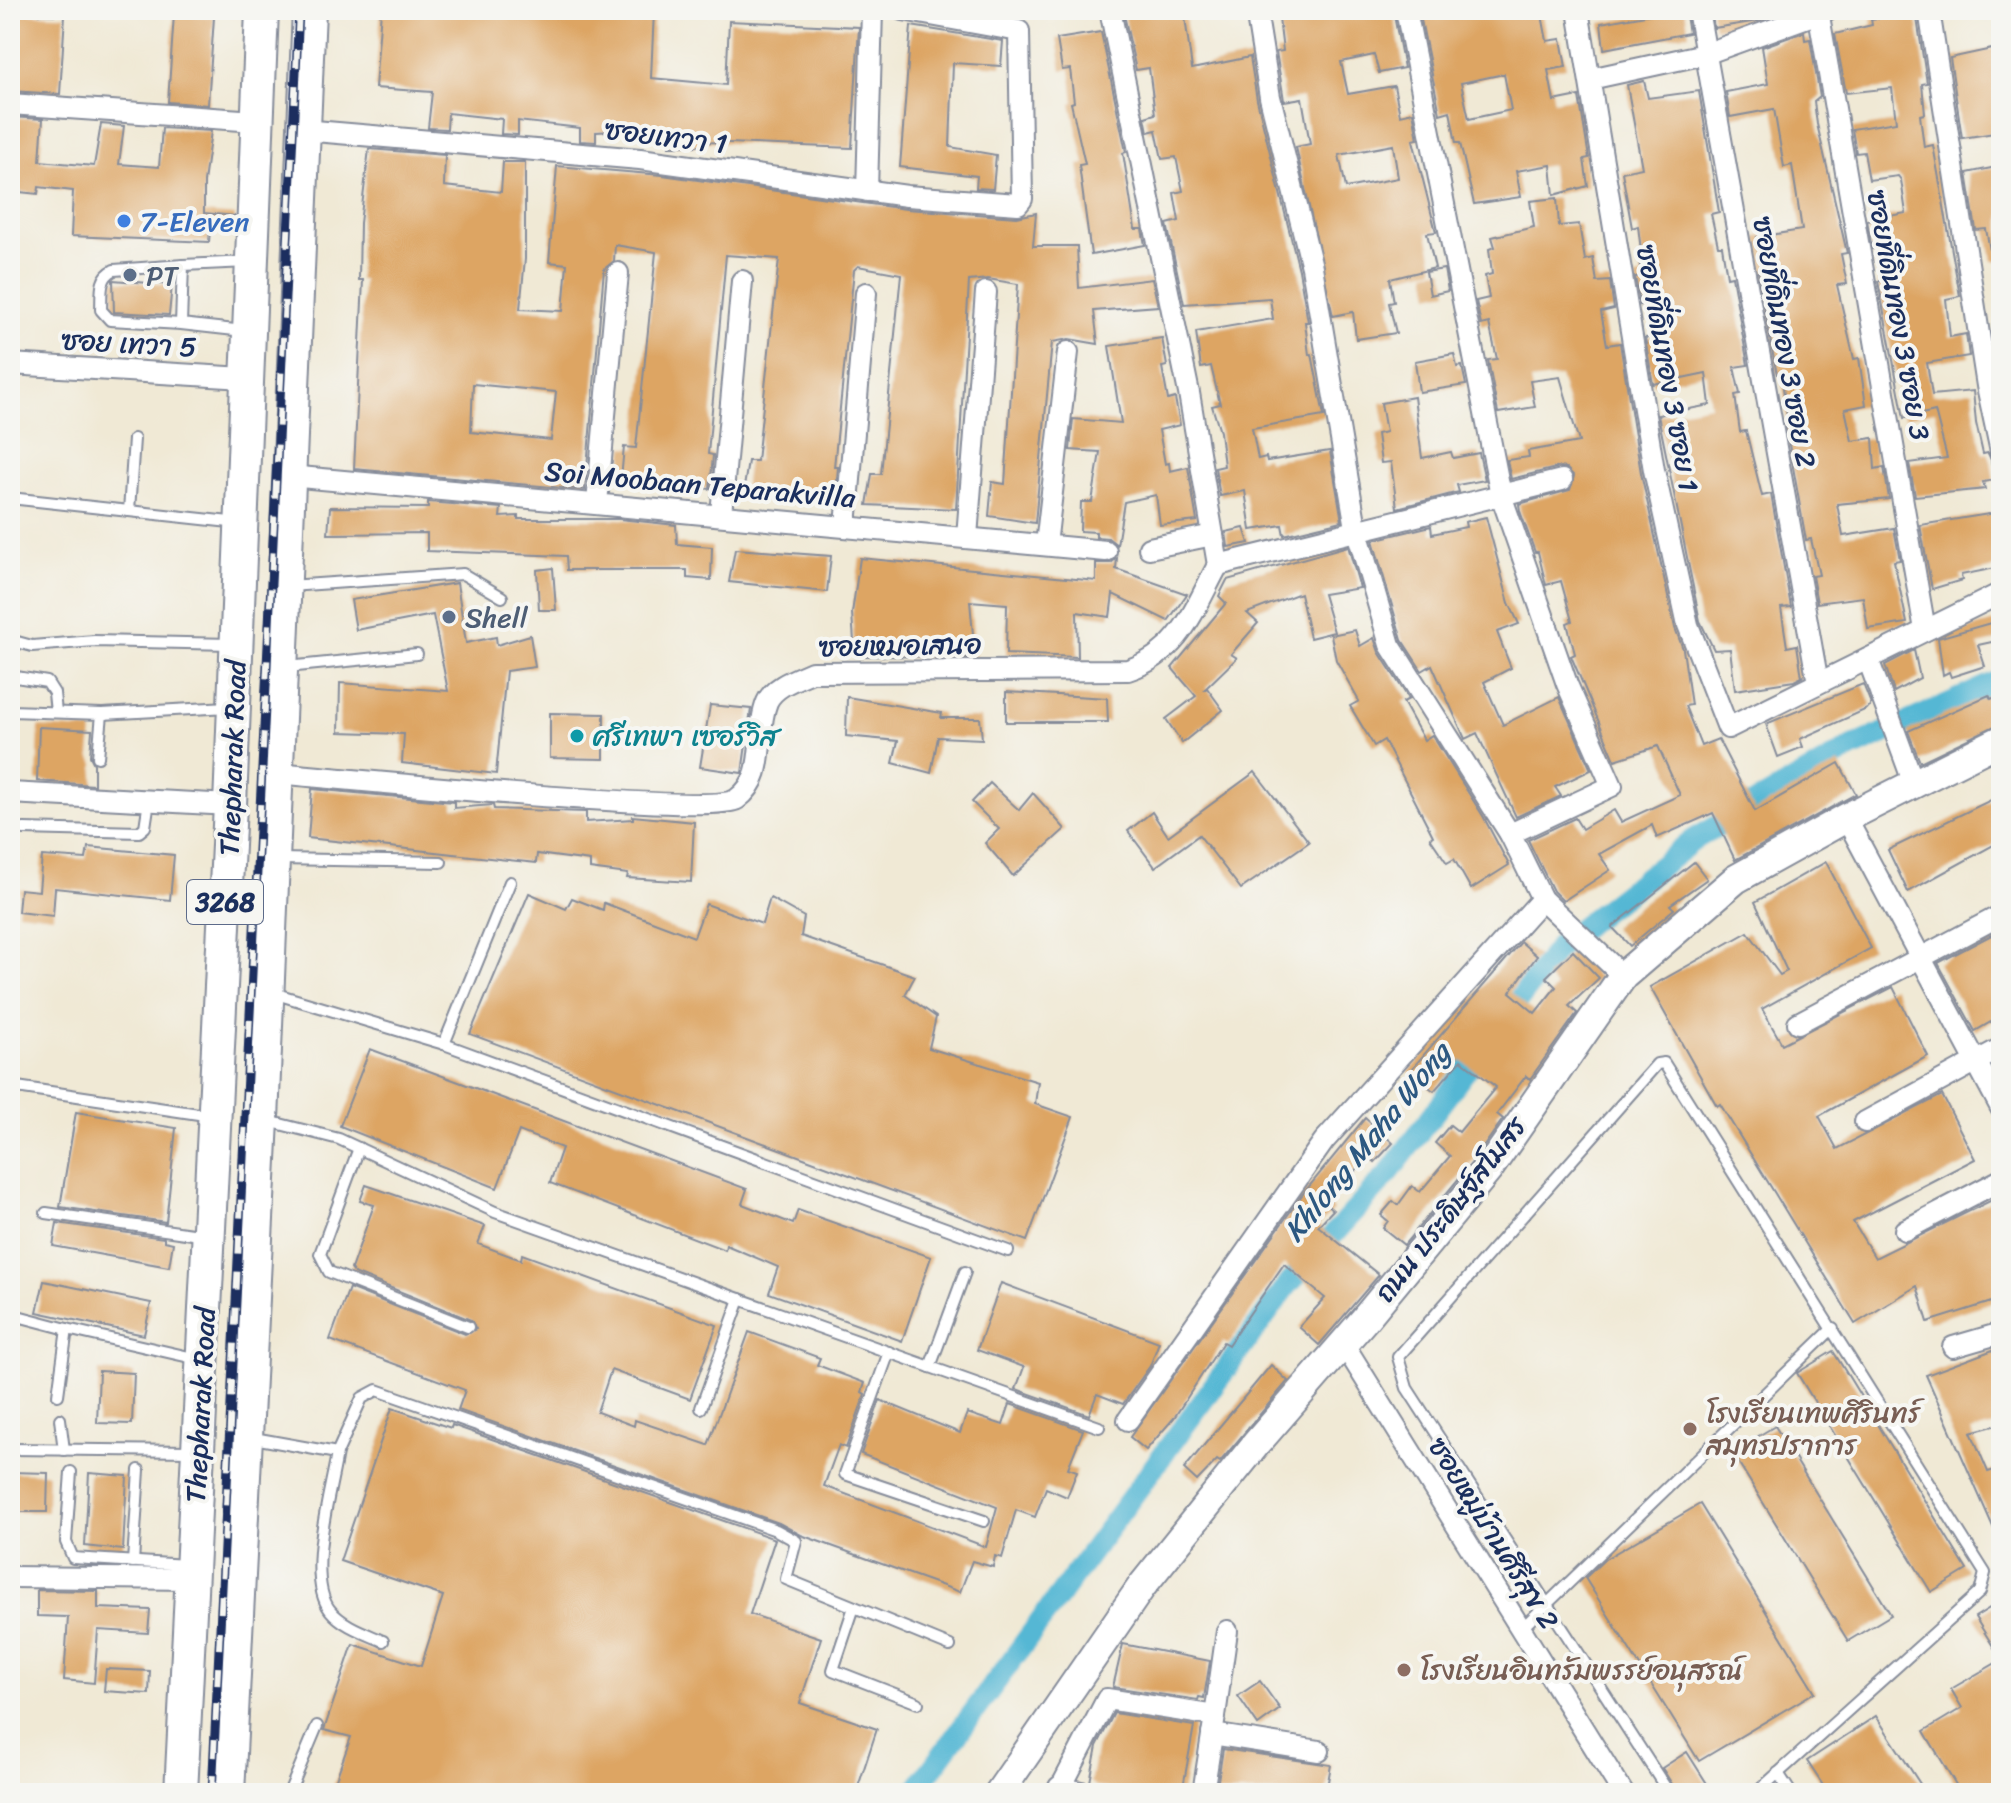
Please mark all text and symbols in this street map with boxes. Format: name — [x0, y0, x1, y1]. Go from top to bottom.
street label: ซอยเทวา 1 — [602, 105, 730, 168]
street label: ซอยที่ดินทอง 3 ซอย 3 — [1852, 186, 1945, 444]
place label: 7-Eleven — [140, 197, 250, 246]
marker: 7-Eleven — [115, 212, 133, 230]
street label: ซอยที่ดินทอง 3 ซอย 2 — [1738, 213, 1831, 471]
street label: ซอยที่ดินทอง 3 ซอย 1 — [1622, 241, 1713, 495]
place label: PT — [146, 251, 180, 300]
marker: PT — [121, 266, 139, 284]
street label: ซอย เทวา 5 — [60, 315, 198, 372]
street label: Soi Moobaan Teparakvilla — [542, 446, 859, 523]
place label: Shell — [465, 593, 529, 642]
marker: Shell — [440, 608, 458, 626]
street label: ซอยหมอเสนอ — [818, 620, 982, 671]
street label: Thepharak Road — [205, 657, 260, 857]
place label: ศรีเทพา เซอร์วิส — [592, 712, 783, 761]
marker: ศรีเทพา เซอร์วิส — [568, 727, 586, 745]
road number: 3268 — [187, 880, 263, 924]
water label: Khlong Maha Wong — [1269, 1027, 1467, 1254]
street label: ถนน ประดิษฐ์สโมสร — [1361, 1104, 1540, 1314]
street label: Thepharak Road — [171, 1304, 230, 1504]
place label: โรงเรียนเทพศิรินทร์ สมุทรปราการ — [1705, 1389, 1925, 1470]
marker: โรงเรียนเทพศิรินทร์ สมุทรปราการ — [1681, 1420, 1699, 1438]
street label: ซอยหมู่บ้านศิรีสุข 2 — [1414, 1427, 1573, 1640]
place label: โรงเรียนอินทรัมพรรย์อนุสรณ์ — [1420, 1646, 1747, 1695]
marker: โรงเรียนอินทรัมพรรย์อนุสรณ์ — [1395, 1661, 1413, 1679]

